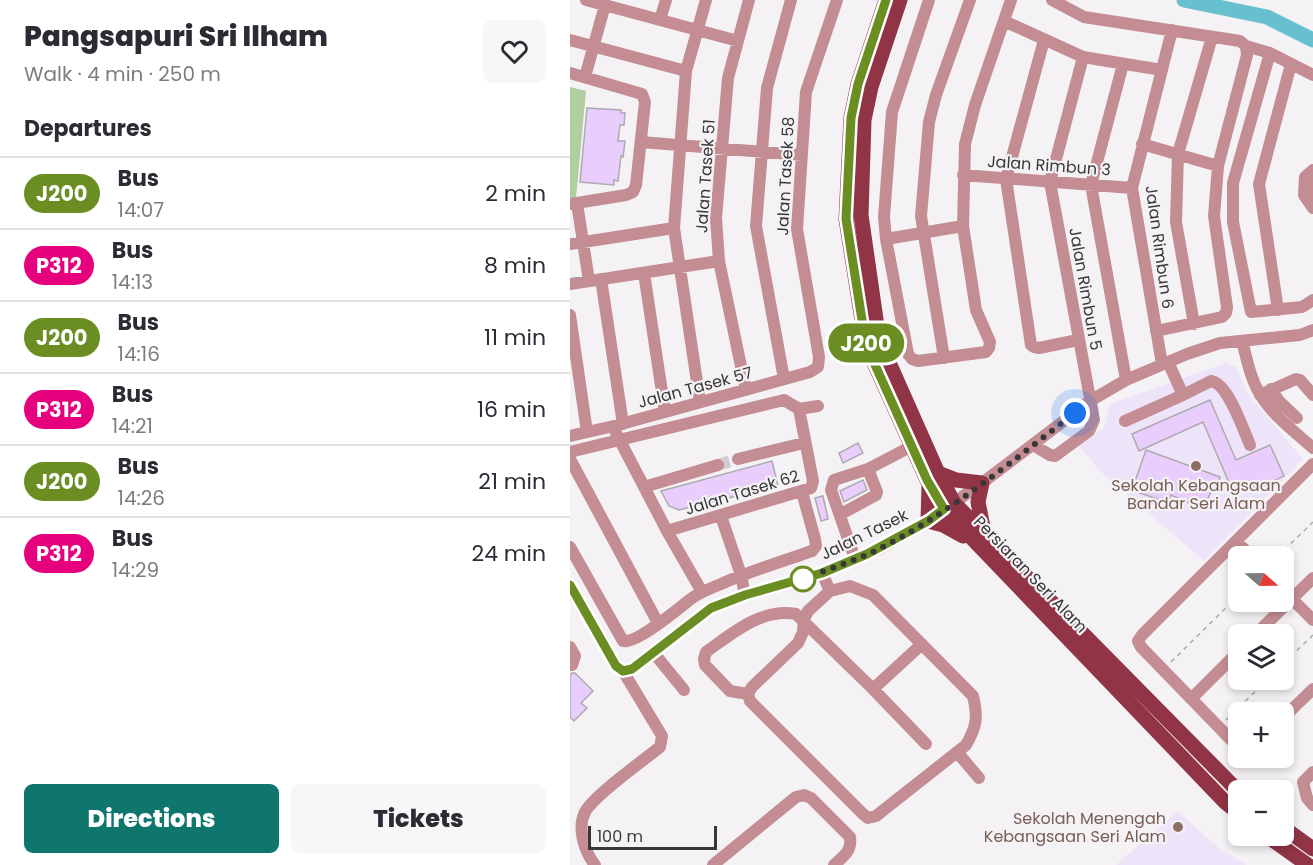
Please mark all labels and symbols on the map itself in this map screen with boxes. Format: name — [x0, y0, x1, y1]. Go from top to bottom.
street label: Jalan Tasek 58 — [771, 116, 800, 236]
street label: Jalan Tasek 51 — [690, 118, 721, 234]
street label: Jalan Rimbun 3 — [986, 150, 1111, 181]
street label: Jalan Rimbun 6 — [1139, 184, 1180, 310]
street label: Jalan Rimbun 5 — [1063, 226, 1108, 352]
line badge: J200 — [824, 324, 908, 362]
street label: Jalan Tasek 57 — [635, 361, 755, 414]
your location — [1060, 398, 1090, 428]
marker: Sekolah Kebangsaan Bandar Seri Alam — [1189, 459, 1203, 473]
street label: Jalan Tasek 62 — [682, 464, 802, 521]
place label: Sekolah Kebangsaan Bandar Seri Alam — [1111, 474, 1281, 515]
street label: Jalan Tasek — [817, 503, 912, 566]
street label: Persiaran Seri Alam — [969, 511, 1093, 638]
north arrow — [1228, 546, 1294, 612]
unlabelled marker — [790, 566, 816, 592]
place label: Sekolah Menengah Kebangsaan Seri Alam — [984, 807, 1166, 848]
marker: Sekolah Menengah Kebangsaan Seri Alam — [1171, 820, 1185, 834]
scale bar — [588, 823, 717, 850]

